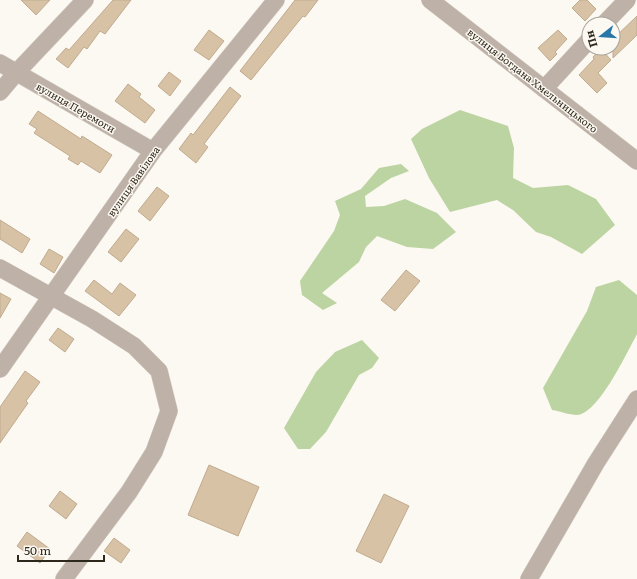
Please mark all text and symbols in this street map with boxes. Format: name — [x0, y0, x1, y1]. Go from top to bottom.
north arrow — [581, 16, 621, 56]
street label: вулиця Богдана Хмельницького — [465, 24, 601, 136]
text: Пн — [580, 28, 601, 50]
street label: вулиця Перемоги — [34, 78, 118, 136]
street label: вулиця Вавілова — [103, 142, 163, 219]
scale bar — [18, 537, 104, 563]
text: 50 m — [24, 541, 51, 559]

